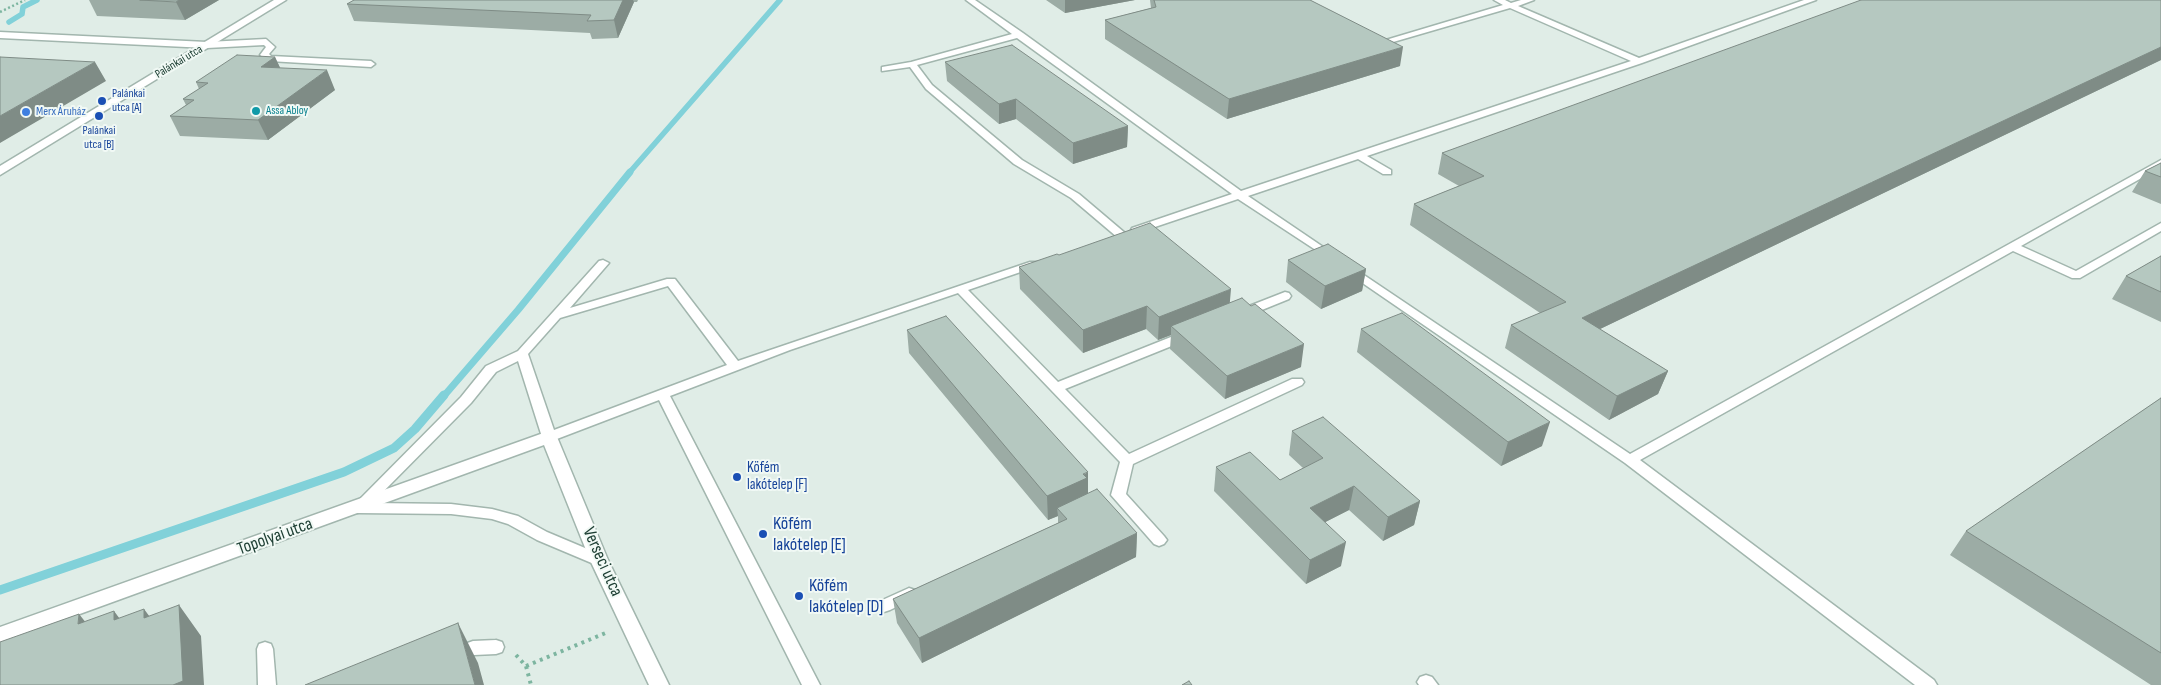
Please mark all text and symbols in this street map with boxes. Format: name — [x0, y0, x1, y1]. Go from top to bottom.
street label: Palánkai utca — [153, 42, 205, 82]
place label: Palánkai utca [A] — [112, 87, 145, 115]
marker: Palánkai utca [A] — [96, 95, 108, 107]
place label: Assa Abloy — [266, 104, 308, 118]
place label: Merx Áruház — [36, 105, 86, 119]
marker: Assa Abloy — [250, 105, 262, 117]
marker: Merx Áruház — [20, 106, 32, 118]
marker: Palánkai utca [B] — [93, 110, 105, 122]
place label: Palánkai utca [B] — [83, 124, 115, 152]
place label: Köfém lakótelep [F] — [747, 459, 807, 494]
marker: Köfém lakótelep [F] — [731, 471, 743, 483]
street label: Topolyai utca — [234, 513, 316, 561]
place label: Köfém lakótelep [E] — [773, 513, 846, 556]
street label: Verseci utca — [577, 524, 627, 600]
marker: Köfém lakótelep [E] — [757, 528, 769, 540]
place label: Köfém lakótelep [D] — [809, 575, 883, 618]
marker: Köfém lakótelep [D] — [793, 590, 805, 602]

